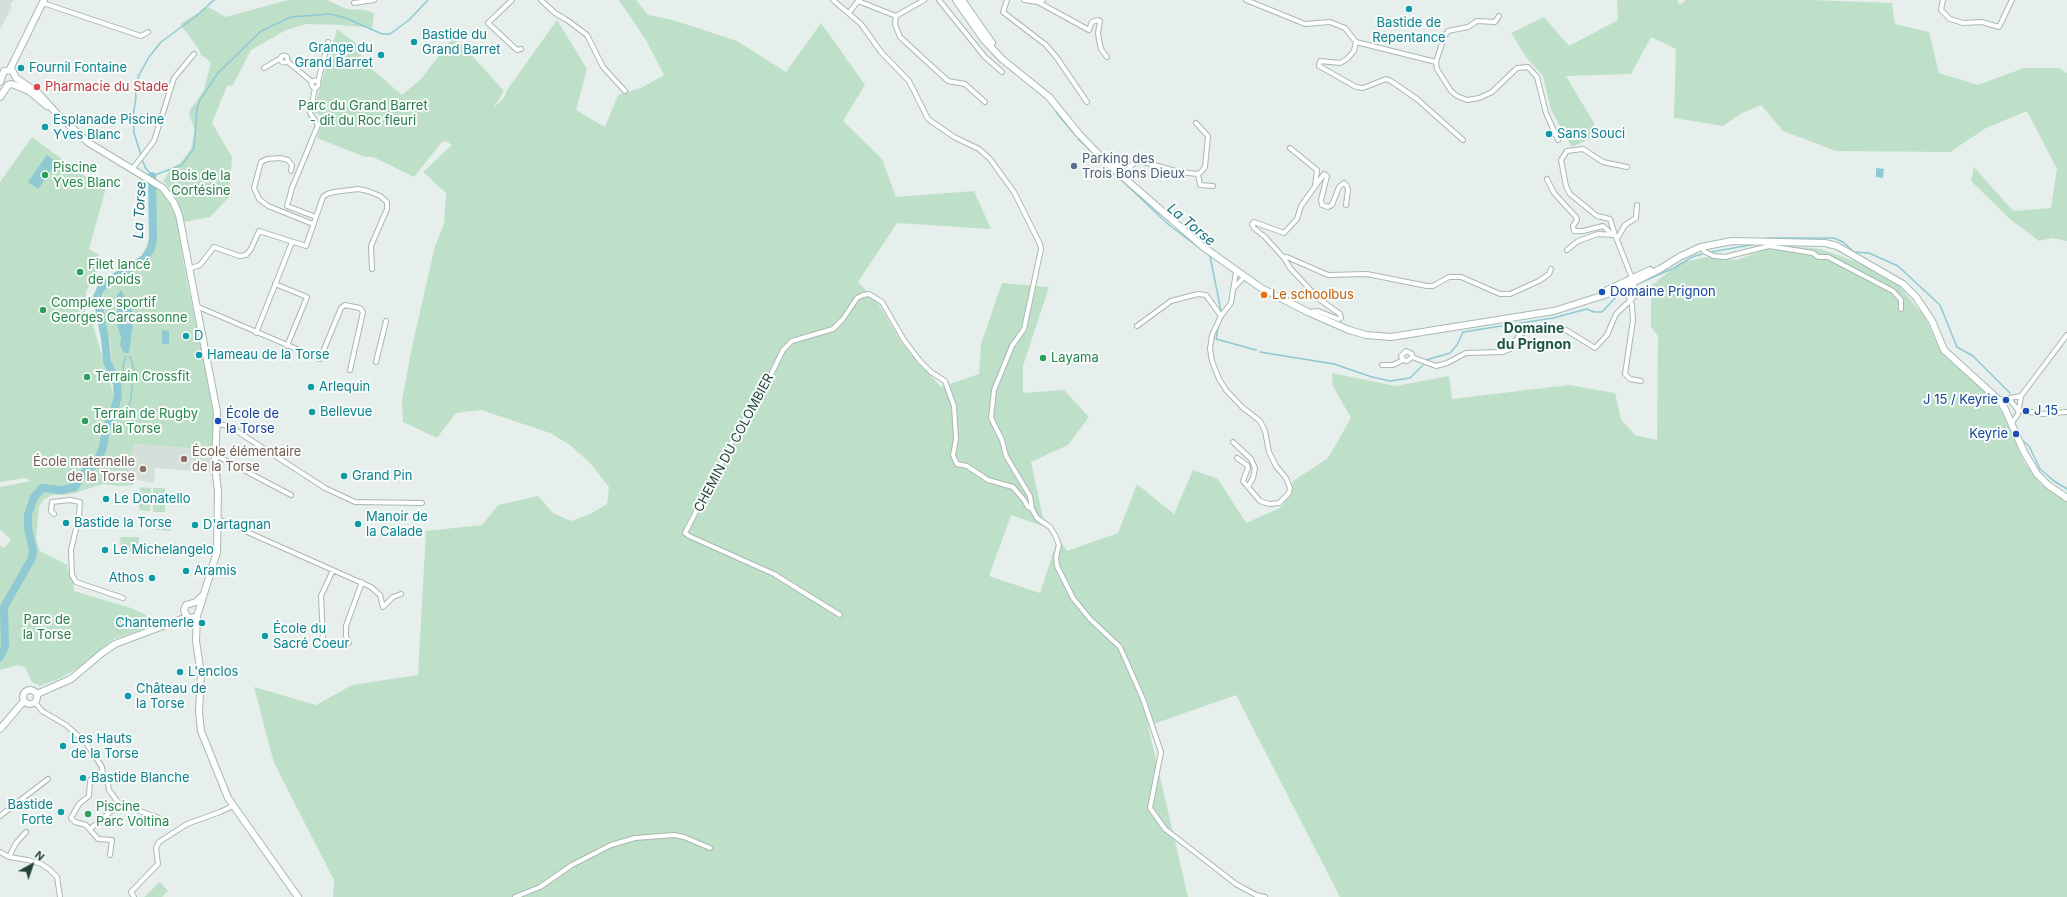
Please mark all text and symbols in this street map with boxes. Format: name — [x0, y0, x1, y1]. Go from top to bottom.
marker: Bastide de Repentance — [1404, 4, 1414, 14]
place label: Bastide de Repentance — [1372, 15, 1446, 46]
place label: Bastide du Grand Barret — [422, 27, 501, 58]
marker: Bastide du Grand Barret — [409, 37, 419, 47]
place label: Grange du Grand Barret — [294, 40, 373, 71]
marker: Grange du Grand Barret — [376, 50, 386, 60]
place label: Fournil Fontaine — [29, 60, 127, 76]
marker: Fournil Fontaine — [16, 63, 26, 73]
place label: Pharmacie du Stade — [45, 79, 169, 95]
marker: Pharmacie du Stade — [32, 82, 42, 92]
park label: Parc du Grand Barret - dit du Roc fleuri — [298, 98, 428, 129]
place label: Esplanade Piscine Yves Blanc — [53, 112, 164, 143]
marker: Esplanade Piscine Yves Blanc — [40, 122, 50, 132]
place label: Sans Souci — [1557, 126, 1625, 142]
marker: Sans Souci — [1544, 129, 1554, 139]
place label: Parking des Trois Bons Dieux — [1082, 151, 1185, 182]
place label: Piscine Yves Blanc — [53, 160, 121, 191]
marker: Parking des Trois Bons Dieux — [1069, 161, 1079, 171]
park label: Bois de la Cortésine — [171, 168, 231, 199]
marker: Piscine Yves Blanc — [40, 170, 50, 180]
water label: La Torse — [130, 181, 150, 239]
water label: La Torse — [1164, 200, 1218, 250]
place label: Filet lancé de poids — [88, 257, 151, 288]
marker: Filet lancé de poids — [75, 267, 85, 277]
place label: Domaine Prignon — [1610, 284, 1716, 300]
place label: Le schoolbus — [1272, 287, 1354, 303]
marker: Domaine Prignon — [1597, 287, 1607, 297]
marker: Le schoolbus — [1259, 290, 1269, 300]
place label: Complexe sportif Georges Carcassonne — [51, 295, 188, 326]
marker: Complexe sportif Georges Carcassonne — [38, 305, 48, 315]
district label: Domaine du Prignon — [1497, 321, 1571, 354]
place label: D — [194, 328, 203, 344]
marker: D — [181, 331, 191, 341]
place label: Hameau de la Torse — [207, 347, 330, 363]
marker: Hameau de la Torse — [194, 350, 204, 360]
place label: Layama — [1051, 350, 1099, 366]
marker: Layama — [1038, 353, 1048, 363]
place label: Terrain Crossfit — [95, 369, 190, 385]
street label: CHEMIN DU COLOMBIER — [691, 371, 777, 515]
marker: Terrain Crossfit — [82, 372, 92, 382]
place label: Arlequin — [319, 379, 370, 395]
marker: Arlequin — [306, 382, 316, 392]
place label: J 15 / Keyrie — [1923, 392, 1998, 408]
marker: J 15 / Keyrie — [2001, 395, 2011, 405]
place label: J 15 — [2034, 403, 2058, 419]
place label: Bellevue — [320, 404, 372, 420]
place label: Terrain de Rugby de la Torse — [93, 406, 198, 437]
place label: École de la Torse — [226, 406, 279, 437]
marker: J 15 — [2021, 406, 2031, 416]
marker: Bellevue — [307, 407, 317, 417]
marker: Terrain de Rugby de la Torse — [80, 416, 90, 426]
marker: École de la Torse — [213, 416, 223, 426]
place label: Keyrie — [1969, 426, 2008, 442]
marker: Keyrie — [2011, 429, 2021, 439]
place label: École élémentaire de la Torse — [192, 444, 301, 475]
place label: École maternelle de la Torse — [33, 454, 135, 485]
marker: École élémentaire de la Torse — [179, 454, 189, 464]
marker: École maternelle de la Torse — [138, 464, 148, 474]
place label: Grand Pin — [352, 468, 412, 484]
marker: Grand Pin — [339, 471, 349, 481]
place label: Le Donatello — [114, 491, 191, 507]
marker: Le Donatello — [101, 494, 111, 504]
place label: Manoir de la Calade — [366, 509, 428, 540]
place label: Bastide la Torse — [74, 515, 172, 531]
place label: D'artagnan — [203, 517, 271, 533]
marker: Bastide la Torse — [61, 518, 71, 528]
marker: Manoir de la Calade — [353, 519, 363, 529]
marker: D'artagnan — [190, 520, 200, 530]
place label: Le Michelangelo — [113, 542, 214, 558]
marker: Le Michelangelo — [100, 545, 110, 555]
place label: Aramis — [194, 563, 237, 579]
marker: Aramis — [181, 566, 191, 576]
place label: Athos — [109, 570, 144, 586]
marker: Athos — [147, 573, 157, 583]
park label: Parc de la Torse — [23, 612, 71, 643]
place label: Chantemerle — [115, 615, 194, 631]
marker: Chantemerle — [197, 618, 207, 628]
place label: École du Sacré Coeur — [273, 621, 349, 652]
marker: École du Sacré Coeur — [260, 631, 270, 641]
place label: L'enclos — [188, 664, 238, 680]
marker: L'enclos — [175, 667, 185, 677]
place label: Château de la Torse — [136, 681, 206, 712]
marker: Château de la Torse — [123, 691, 133, 701]
place label: Les Hauts de la Torse — [71, 731, 139, 762]
marker: Les Hauts de la Torse — [58, 741, 68, 751]
place label: Bastide Blanche — [91, 770, 190, 786]
marker: Bastide Blanche — [78, 773, 88, 783]
place label: Bastide Forte — [7, 797, 53, 828]
place label: Piscine Parc Voltina — [96, 799, 169, 830]
marker: Bastide Forte — [56, 807, 66, 817]
marker: Piscine Parc Voltina — [83, 809, 93, 819]
north arrow — [12, 845, 52, 885]
text: N — [32, 848, 47, 864]

